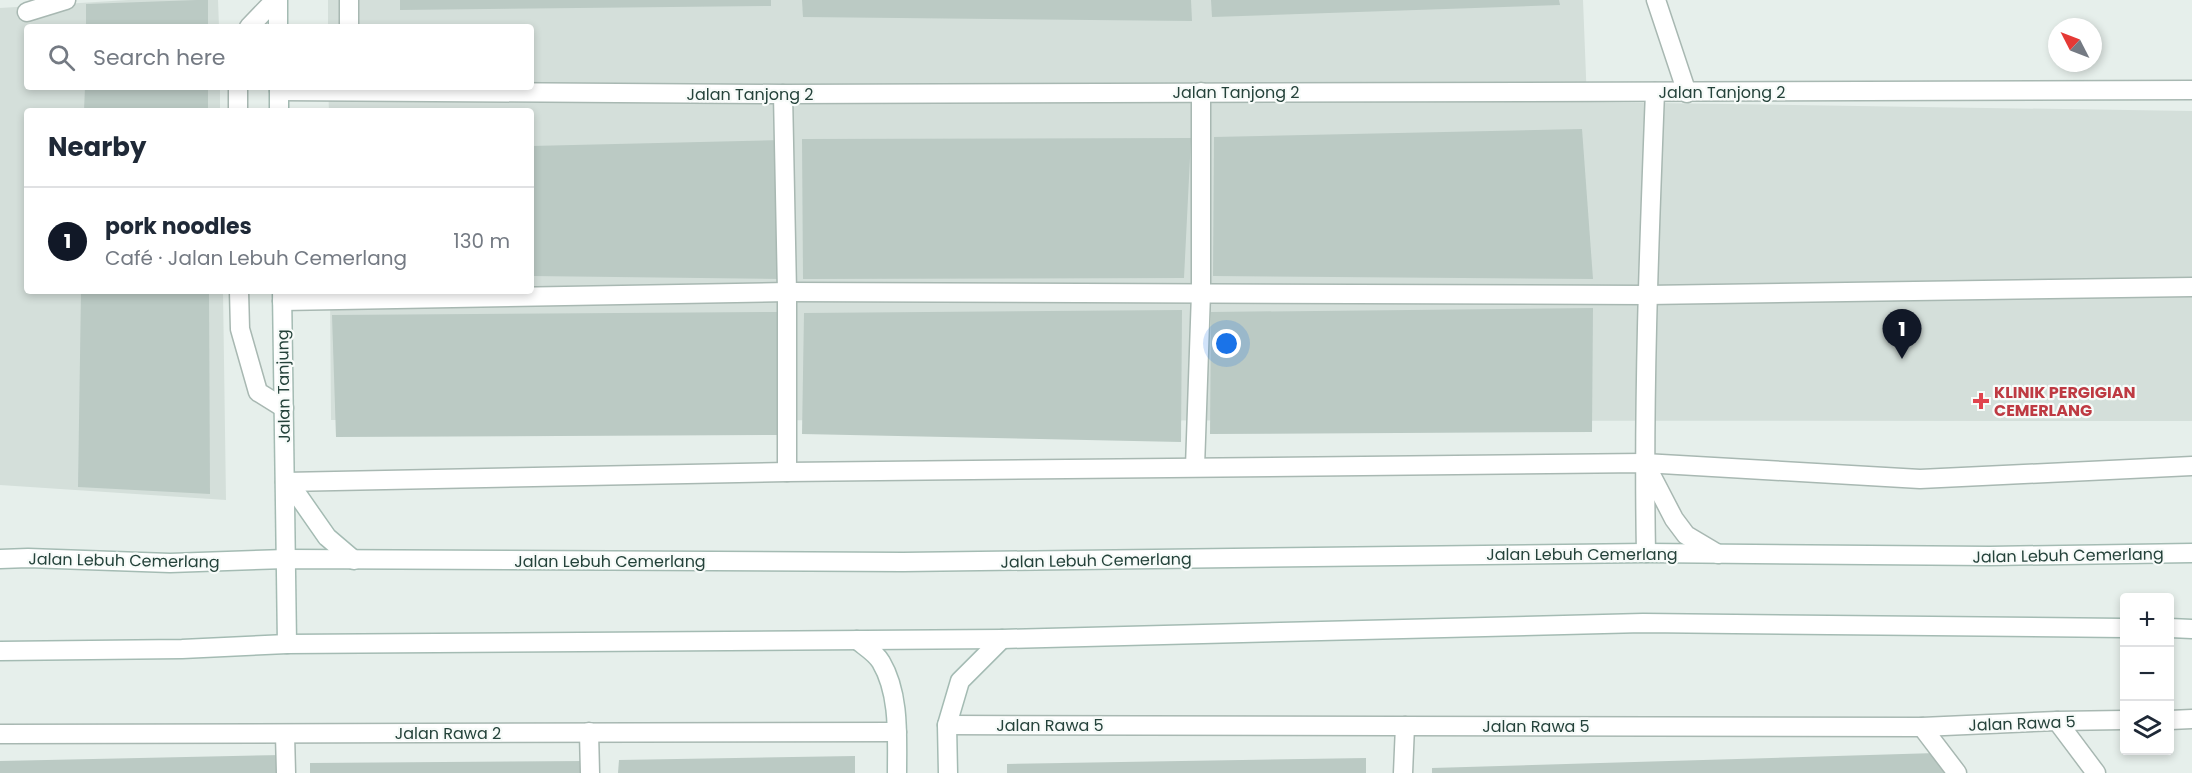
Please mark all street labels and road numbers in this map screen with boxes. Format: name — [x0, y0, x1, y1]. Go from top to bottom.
street label: Jalan Tanjong 2 — [1172, 81, 1300, 104]
street label: Jalan Tanjong 2 — [1658, 81, 1786, 104]
street label: Jalan Tanjong 2 — [686, 83, 814, 106]
street label: Jalan Tanjung — [271, 329, 296, 443]
street label: Jalan Lebuh Cemerlang — [1972, 542, 2164, 569]
street label: Jalan Lebuh Cemerlang — [1486, 543, 1678, 566]
street label: Jalan Lebuh Cemerlang — [28, 547, 220, 574]
street label: Jalan Lebuh Cemerlang — [1000, 547, 1192, 574]
street label: Jalan Lebuh Cemerlang — [514, 550, 706, 573]
street label: Jalan Rawa 5 — [1968, 710, 2076, 737]
street label: Jalan Rawa 5 — [996, 714, 1104, 737]
street label: Jalan Rawa 5 — [1482, 715, 1590, 738]
street label: Jalan Rawa 2 — [395, 722, 501, 745]

